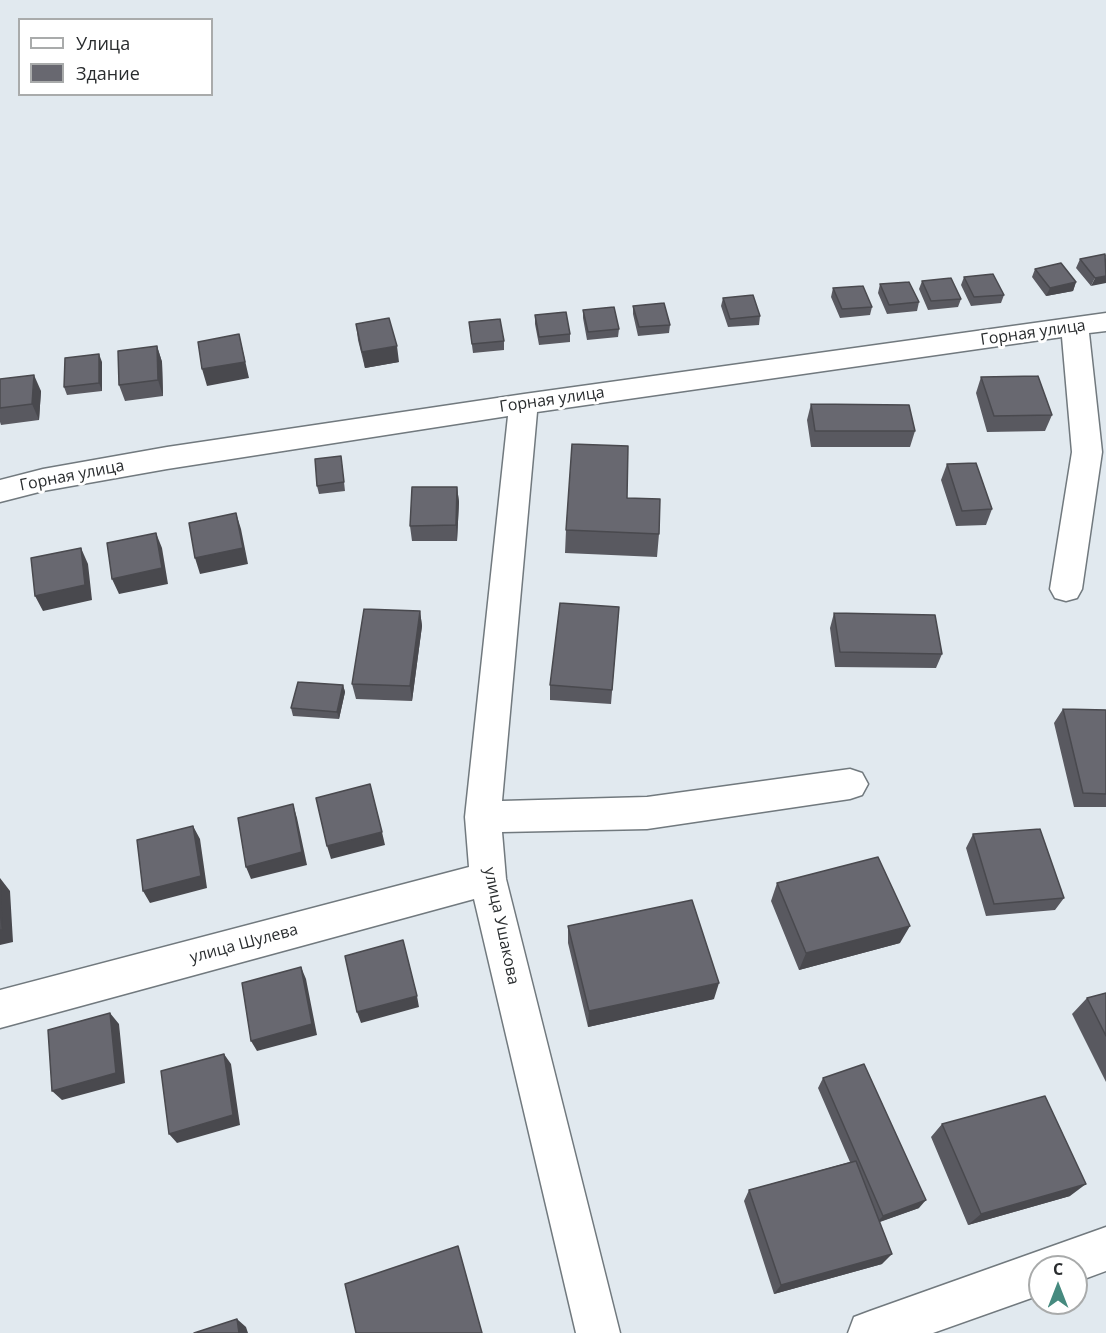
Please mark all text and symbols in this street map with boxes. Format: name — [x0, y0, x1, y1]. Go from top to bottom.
legend — [18, 18, 213, 96]
text: Улица — [76, 31, 130, 55]
text: Здание — [76, 61, 140, 85]
street label: Горная улица — [979, 316, 1087, 350]
street label: Горная улица — [498, 383, 606, 417]
street label: Горная улица — [18, 456, 126, 496]
street label: улица Ушакова — [479, 866, 523, 986]
street label: улица Шулева — [188, 920, 300, 968]
north arrow — [1028, 1255, 1088, 1315]
text: С — [1053, 1258, 1063, 1280]

